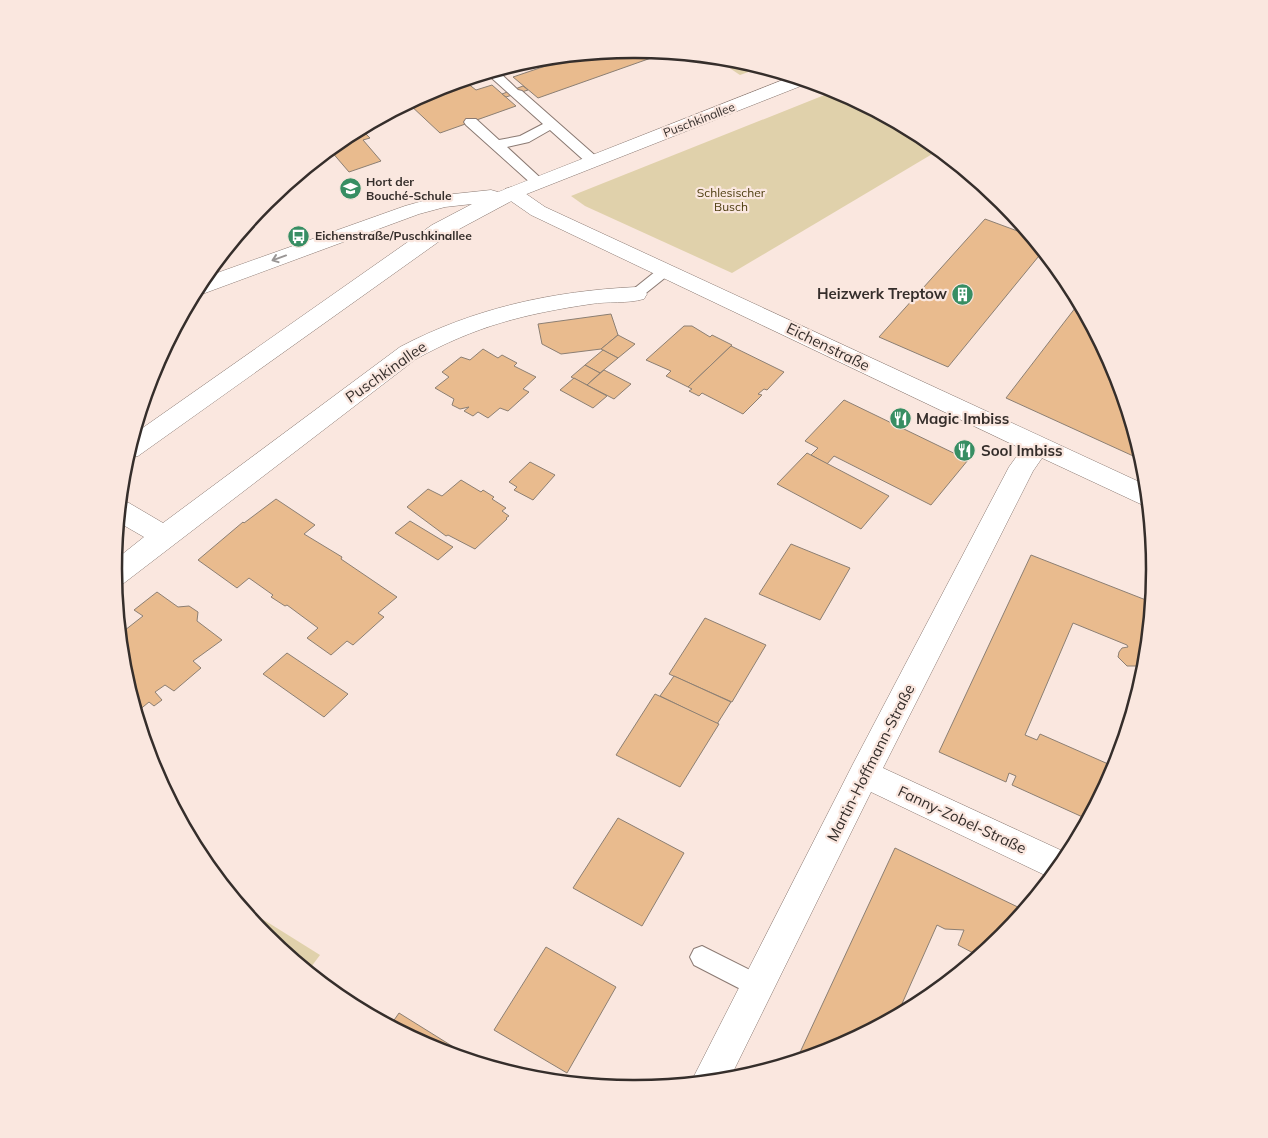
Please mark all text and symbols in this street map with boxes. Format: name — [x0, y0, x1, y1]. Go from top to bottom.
street label: Puschkinallee — [661, 99, 737, 140]
place label: Hort der Bouché-Schule — [366, 174, 452, 203]
school or university icon: Hort der Bouché-Schule — [338, 177, 362, 201]
park label: Schlesischer Busch — [697, 185, 766, 214]
bus stop icon: Eichenstraße/Puschkinallee — [287, 224, 311, 248]
place label: Eichenstraße/Puschkinallee — [315, 228, 472, 243]
one-way arrow — [271, 254, 287, 263]
building icon: Heizwerk Treptow — [951, 282, 975, 306]
place label: Heizwerk Treptow — [817, 284, 948, 303]
street label: Eichenstraße — [784, 318, 873, 375]
street label: Puschkinallee — [342, 337, 430, 406]
restaurant icon: Magic Imbiss — [888, 407, 912, 431]
place label: Magic Imbiss — [916, 409, 1009, 428]
restaurant icon: Sool Imbiss — [953, 439, 977, 463]
place label: Sool Imbiss — [981, 441, 1062, 460]
street label: Martin-Hoffmann-Straße — [823, 681, 919, 845]
street label: Fanny-Zobel-Straße — [895, 781, 1029, 858]

